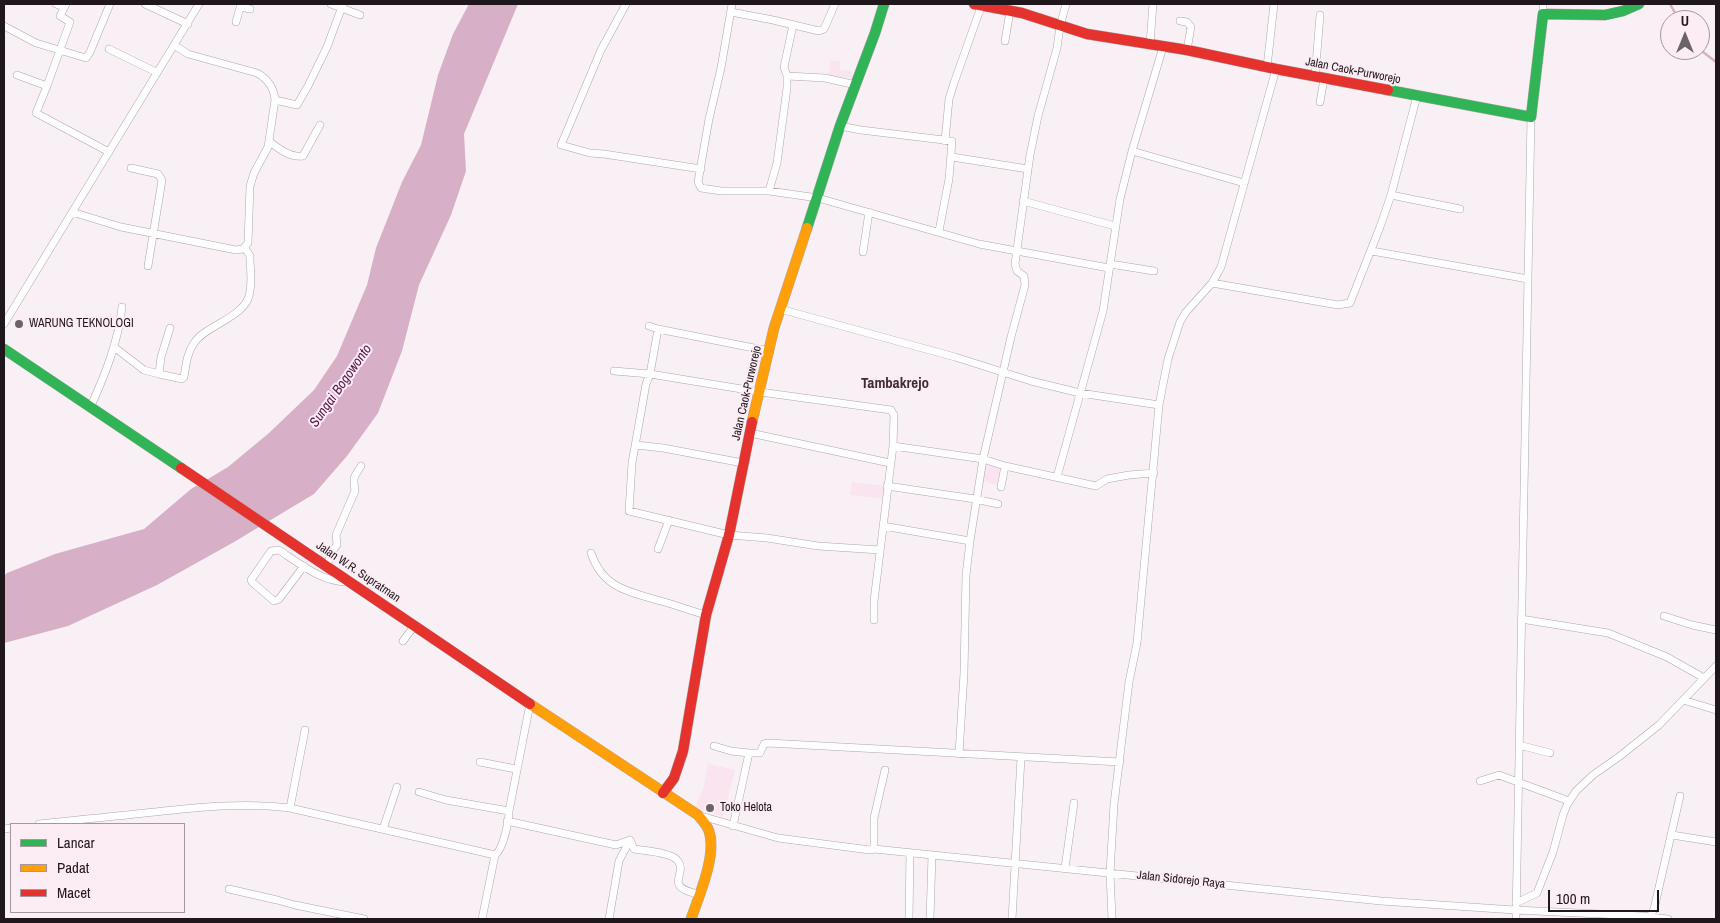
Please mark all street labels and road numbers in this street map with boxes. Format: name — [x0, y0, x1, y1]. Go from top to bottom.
street label: Jalan Caok-Purworejo — [1304, 55, 1402, 87]
street label: Jalan Caok-Purworejo — [729, 344, 765, 442]
street label: Jalan W.R. Supratman — [313, 539, 403, 605]
street label: Jalan Sidorejo Raya — [1136, 868, 1226, 892]

